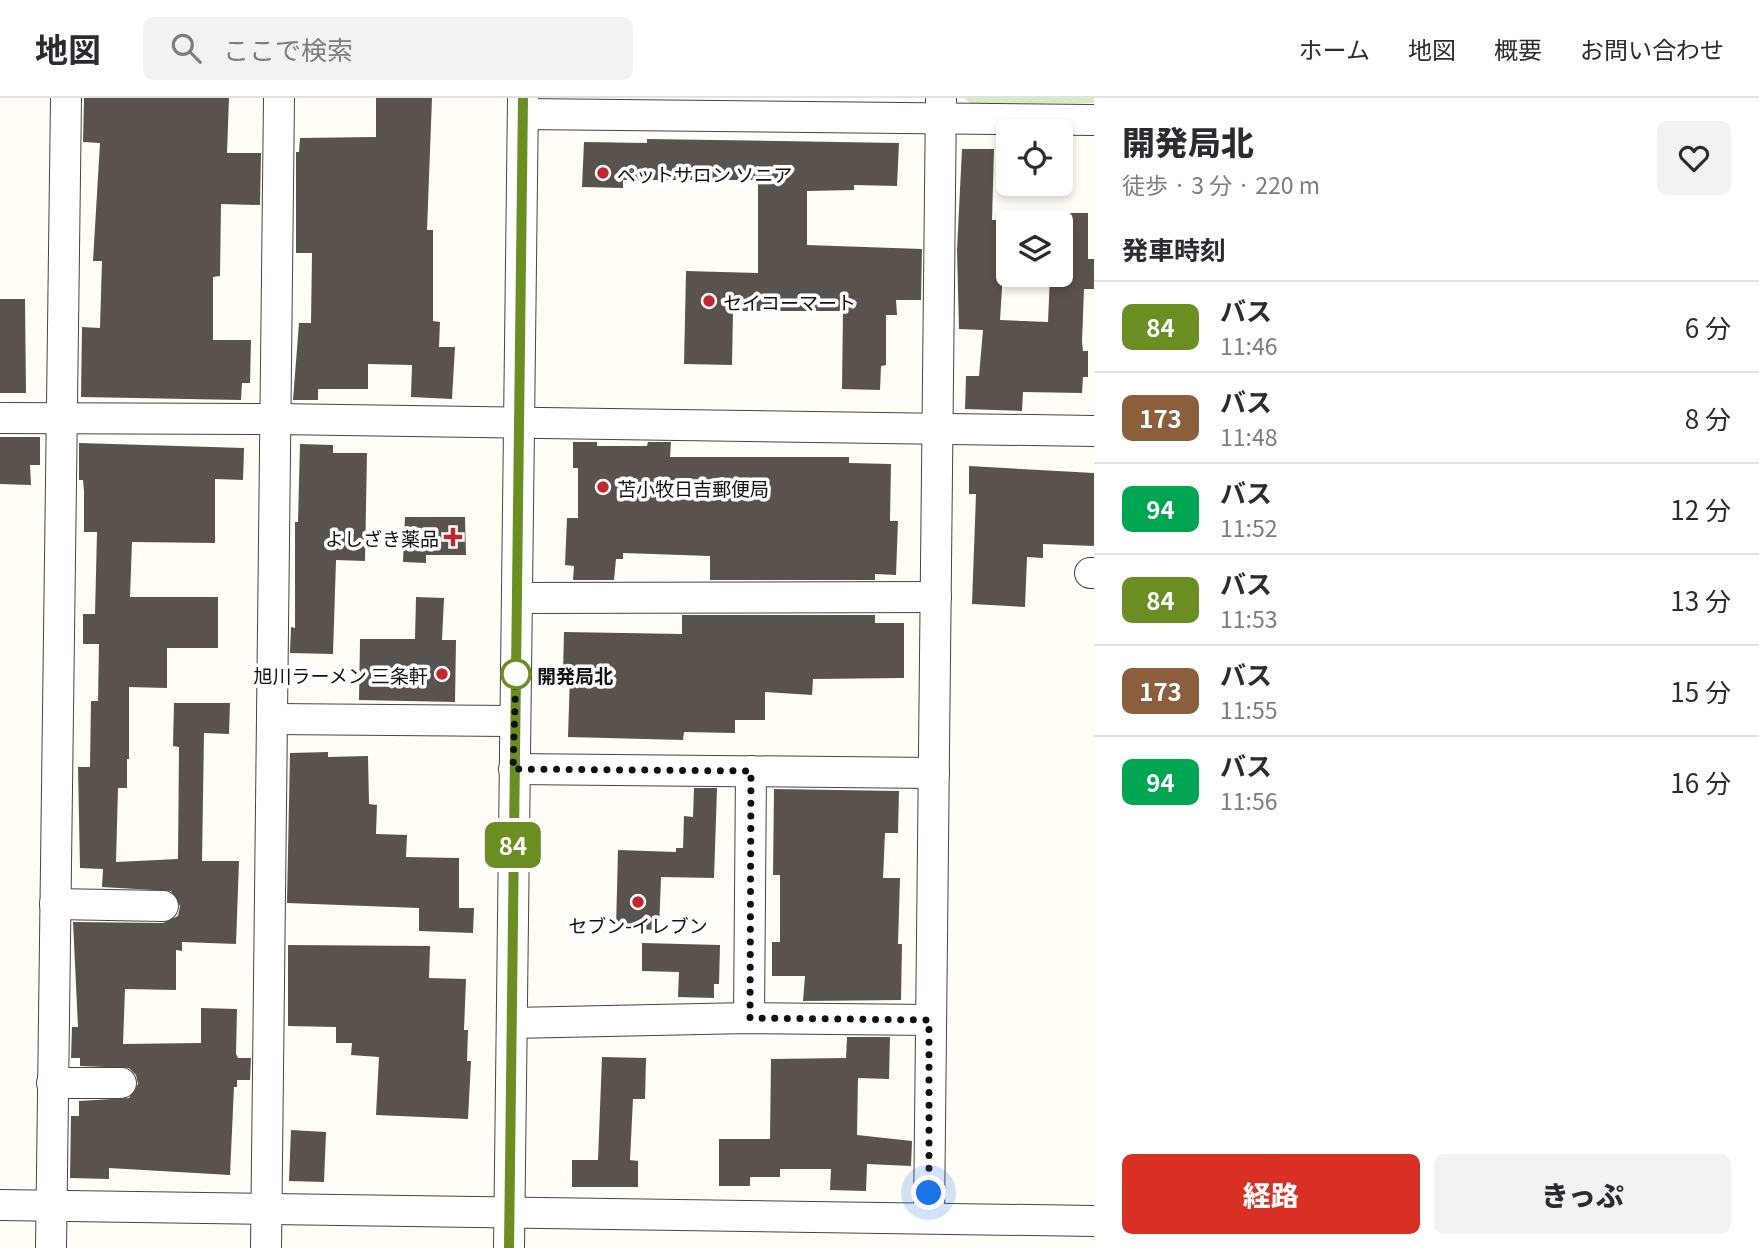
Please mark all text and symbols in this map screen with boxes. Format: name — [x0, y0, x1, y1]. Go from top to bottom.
search box — [143, 17, 633, 80]
text: 地図 — [35, 24, 101, 72]
icon: search — [167, 29, 205, 67]
text: ここで検索 — [223, 30, 353, 67]
text: ホーム — [1299, 31, 1370, 66]
text: 地図 — [1408, 31, 1456, 66]
text: 概要 — [1494, 31, 1542, 66]
text: お問い合わせ — [1580, 31, 1724, 66]
text: 開発局北 — [1122, 117, 1254, 165]
map controls — [996, 119, 1073, 287]
button: locate — [996, 119, 1073, 196]
button: heart — [1657, 121, 1731, 195]
place label: ペットサロン ソニア — [617, 160, 792, 187]
marker: ペットサロン ソニア — [595, 165, 611, 181]
text: 徒歩 · 3 分 · 220 m — [1122, 167, 1320, 201]
button: layers — [996, 210, 1073, 287]
text: 発車時刻 — [1122, 230, 1226, 267]
place label: セイコーマート — [723, 288, 856, 315]
text: バス — [1220, 291, 1272, 328]
marker: セイコーマート — [701, 293, 717, 309]
text: 6 分 — [1685, 308, 1731, 345]
text: 84 — [1146, 309, 1175, 344]
text: 11:46 — [1220, 328, 1277, 362]
text: バス — [1220, 382, 1272, 419]
text: 8 分 — [1685, 399, 1731, 436]
text: 173 — [1139, 400, 1182, 435]
text: 11:48 — [1220, 419, 1277, 453]
text: バス — [1220, 473, 1272, 510]
place label: 苫小牧日吉郵便局 — [617, 474, 769, 501]
marker: 苫小牧日吉郵便局 — [595, 479, 611, 495]
text: 12 分 — [1670, 490, 1731, 527]
text: 94 — [1146, 491, 1175, 526]
text: 11:52 — [1220, 510, 1277, 544]
place label: よしざき薬品 — [325, 524, 439, 551]
marker: よしざき薬品 — [445, 529, 461, 545]
text: バス — [1220, 564, 1272, 601]
text: 13 分 — [1670, 581, 1731, 618]
text: 84 — [1146, 582, 1175, 617]
text: 11:53 — [1220, 601, 1277, 635]
text: バス — [1220, 655, 1272, 692]
marker: 開発局北 — [501, 659, 531, 689]
place label: 旭川ラーメン 三条軒 — [254, 661, 428, 688]
place label: 開発局北 — [537, 661, 613, 688]
marker: 旭川ラーメン 三条軒 — [434, 666, 450, 682]
text: 15 分 — [1670, 672, 1731, 709]
text: 173 — [1139, 673, 1182, 708]
text: 11:55 — [1220, 692, 1277, 726]
text: バス — [1220, 746, 1272, 783]
text: 16 分 — [1670, 763, 1731, 800]
text: 94 — [1146, 764, 1175, 799]
text: 11:56 — [1220, 783, 1277, 817]
line badge: 84 — [482, 822, 544, 868]
text: 84 — [499, 827, 527, 862]
marker: セブン-イレブン — [630, 894, 646, 910]
place label: セブン-イレブン — [568, 911, 708, 938]
button: 経路 — [1122, 1154, 1420, 1234]
button: きっぷ — [1434, 1154, 1731, 1234]
your location — [911, 1175, 946, 1210]

